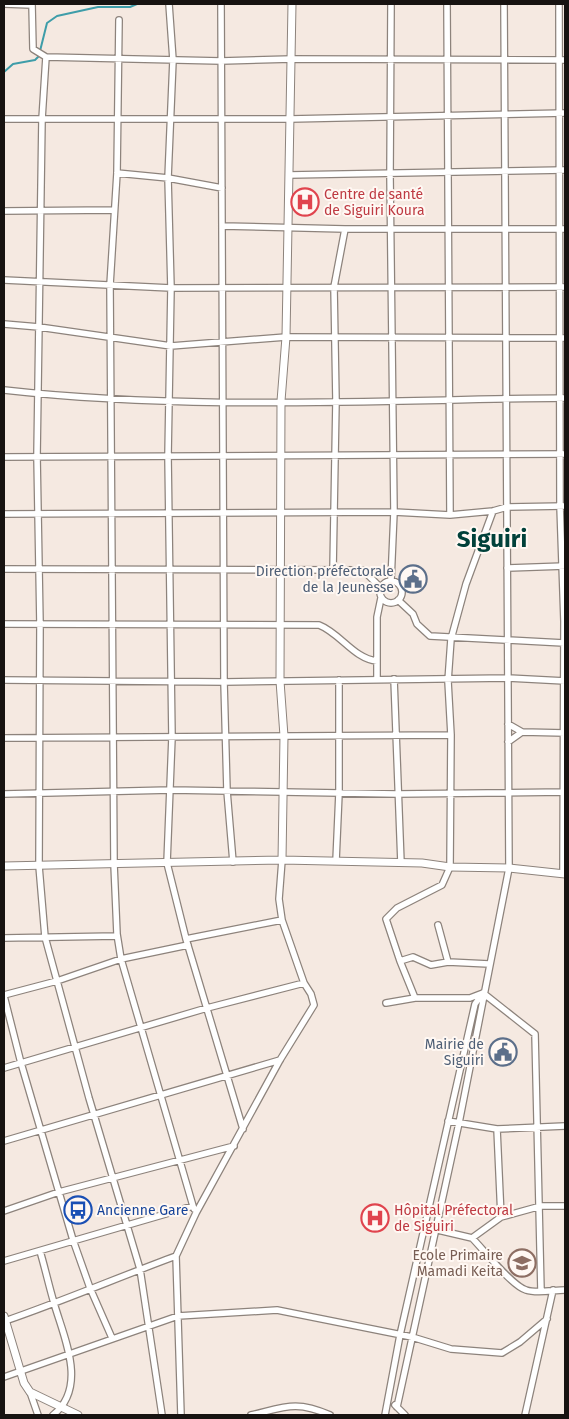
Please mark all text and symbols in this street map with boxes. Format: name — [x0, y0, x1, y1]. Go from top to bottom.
place label: Centre de santé de Siguiri Koura — [324, 186, 425, 219]
hospital icon: Centre de santé de Siguiri Koura — [290, 187, 320, 217]
district label: Siguiri — [457, 525, 527, 553]
place label: Direction préfectorale de la Jeunesse — [256, 563, 394, 596]
public building icon: Direction préfectorale de la Jeunesse — [398, 564, 428, 594]
place label: Mairie de Siguiri — [425, 1036, 484, 1069]
public building icon: Mairie de Siguiri — [488, 1037, 518, 1067]
bus stop icon: Ancienne Gare — [63, 1195, 93, 1225]
place label: Ancienne Gare — [97, 1202, 188, 1219]
place label: Hôpital Préfectoral de Siguiri — [394, 1202, 513, 1235]
hospital icon: Hôpital Préfectoral de Siguiri — [360, 1203, 390, 1233]
place label: Ecole Primaire Mamadi Keita — [412, 1247, 503, 1280]
school or university icon: Ecole Primaire Mamadi Keita — [507, 1248, 537, 1278]

